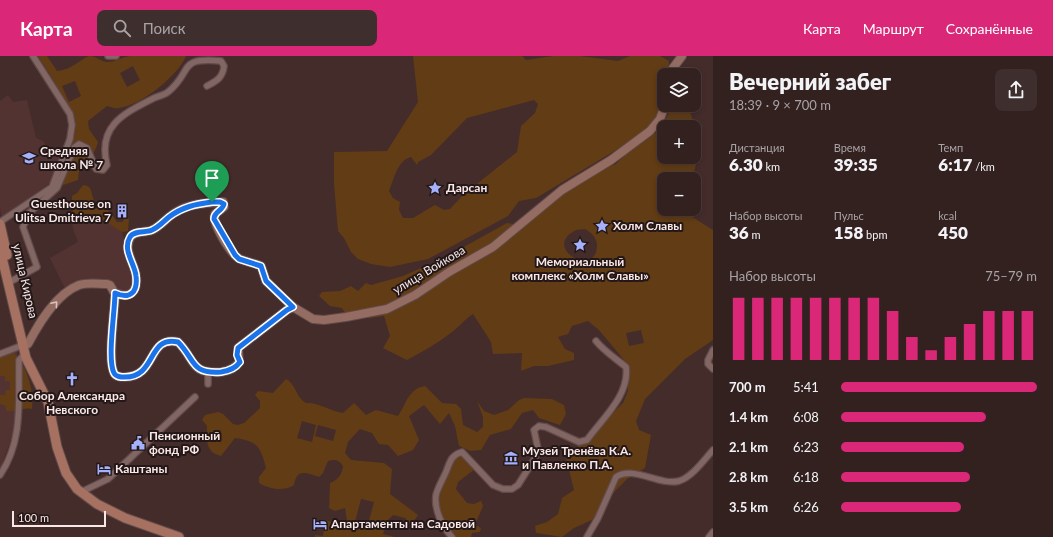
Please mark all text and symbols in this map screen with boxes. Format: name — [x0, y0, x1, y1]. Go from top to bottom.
search box — [97, 10, 377, 46]
text: Карта — [20, 17, 73, 40]
icon: search — [111, 17, 133, 39]
text: Поиск — [143, 19, 186, 37]
text: Карта — [803, 20, 841, 37]
text: Маршрут — [863, 20, 924, 37]
text: Сохранённые — [946, 20, 1033, 37]
map controls — [657, 68, 701, 216]
button: layers — [657, 68, 701, 112]
text: Вечерний забег — [729, 68, 891, 95]
button: share — [995, 69, 1037, 111]
text: 18:39 · 9 × 700 m — [729, 97, 831, 113]
button: + — [657, 120, 701, 164]
text: Дистанция — [729, 141, 785, 154]
text: Время — [834, 141, 866, 154]
text: Темп — [938, 141, 963, 154]
place label: Средняя школа № 7 — [40, 143, 103, 172]
school or university icon: Средняя школа № 7 — [21, 150, 37, 166]
text: 6.30 — [729, 154, 763, 175]
text: 39:35 — [834, 154, 878, 175]
text: 6:17 — [938, 154, 972, 175]
text: km — [763, 160, 780, 173]
text: /km — [972, 160, 995, 173]
pin — [195, 161, 229, 202]
icon: arrive — [201, 167, 223, 189]
button: − — [657, 172, 701, 216]
place icon: Дарсан — [427, 180, 443, 196]
place label: Дарсан — [446, 180, 487, 195]
place label: Guesthouse on Ulitsa Dmitrieva 7 — [15, 196, 111, 225]
building icon: Guesthouse on Ulitsa Dmitrieva 7 — [114, 203, 130, 219]
text: Набор высоты — [729, 209, 802, 222]
text: Пульс — [834, 209, 864, 222]
text: kcal — [938, 209, 957, 222]
place icon: Холм Славы — [594, 218, 610, 234]
place label: Холм Славы — [613, 218, 682, 233]
text: 36 — [729, 222, 749, 243]
text: 158 — [834, 222, 863, 243]
text: 450 — [938, 222, 968, 243]
text: m — [749, 228, 761, 241]
text: bpm — [863, 228, 887, 241]
place icon: Мемориальный комплекс «Холм Славы» — [572, 237, 588, 253]
street label: улица Кирова — [10, 242, 41, 320]
street label: улица Войкова — [390, 242, 468, 297]
place label: Мемориальный комплекс «Холм Славы» — [511, 254, 649, 283]
text: Набор высоты — [729, 268, 816, 284]
text: 75–79 m — [985, 268, 1037, 284]
one-way arrow — [51, 302, 58, 309]
church icon: Собор Александра Невского — [64, 371, 80, 387]
text: 700 m — [729, 379, 766, 395]
text: 5:41 — [793, 379, 819, 395]
place label: Собор Александра Невского — [19, 388, 125, 417]
text: 1.4 km — [729, 409, 768, 425]
text: 6:08 — [793, 409, 819, 425]
place label: Пенсионный фонд РФ — [149, 428, 220, 457]
public building icon: Пенсионный фонд РФ — [130, 435, 146, 451]
text: 2.1 km — [729, 439, 768, 455]
text: 6:23 — [793, 439, 819, 455]
place label: Музей Тренёва К.А. и Павленко П.А. — [522, 443, 631, 472]
museum icon: Музей Тренёва К.А. и Павленко П.А. — [503, 450, 519, 466]
hotel icon: Каштаны — [96, 461, 112, 477]
place label: Каштаны — [115, 461, 167, 476]
text: 2.8 km — [729, 469, 768, 485]
text: 6:18 — [793, 469, 819, 485]
text: 3.5 km — [729, 499, 768, 515]
text: 6:26 — [793, 499, 819, 515]
scale bar — [12, 509, 106, 528]
text: 100 m — [18, 511, 49, 524]
hotel icon: Апартаменты на Садовой — [312, 516, 328, 532]
place label: Апартаменты на Садовой — [330, 516, 475, 531]

